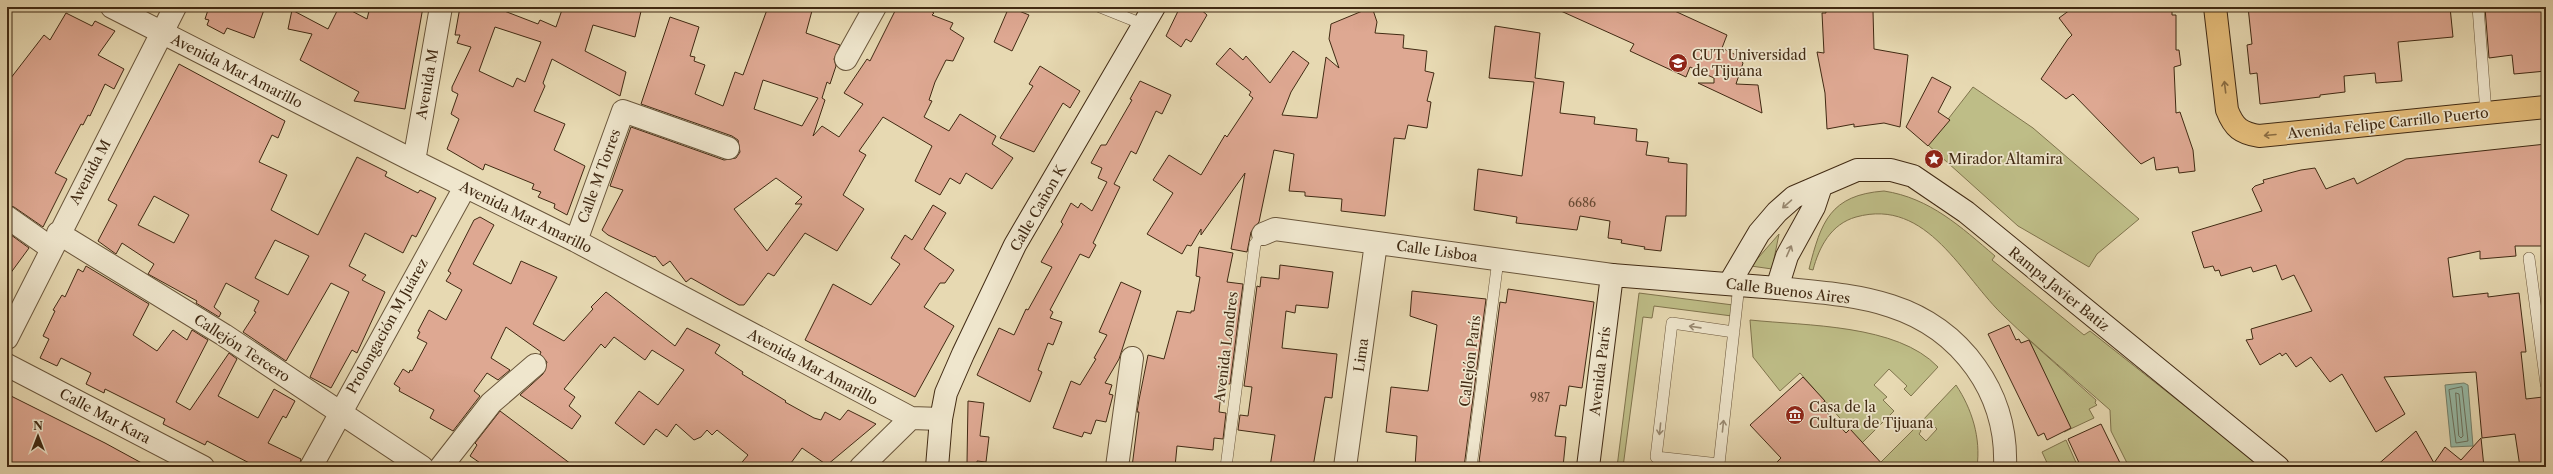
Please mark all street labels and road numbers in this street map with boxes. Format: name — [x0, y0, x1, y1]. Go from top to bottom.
street label: Avenida Mar Amarillo — [167, 30, 306, 112]
street label: Avenida M — [412, 47, 442, 122]
street label: Avenida Felipe Carrillo Puerto — [2286, 103, 2489, 143]
street label: Calle M Torres — [574, 126, 624, 226]
street label: Avenida M — [65, 136, 115, 209]
street label: Calle Cañon K — [1006, 161, 1071, 254]
street label: Avenida Mar Amarillo — [456, 177, 595, 257]
street label: Calle Lisboa — [1395, 236, 1479, 266]
street label: Rampa Javier Batiz — [2005, 243, 2113, 335]
street label: Prolongación M Juárez — [342, 255, 432, 397]
street label: Calle Buenos Aires — [1725, 274, 1851, 308]
street label: Avenida Londres — [1210, 290, 1242, 405]
street label: Callejón Tercero — [190, 310, 294, 386]
street label: Callejón París — [1455, 314, 1485, 408]
street label: Avenida Mar Amarillo — [744, 325, 881, 409]
street label: Avenida París — [1585, 325, 1614, 418]
street label: Lima — [1350, 336, 1372, 373]
street label: Calle Mar Kara — [56, 385, 154, 448]

